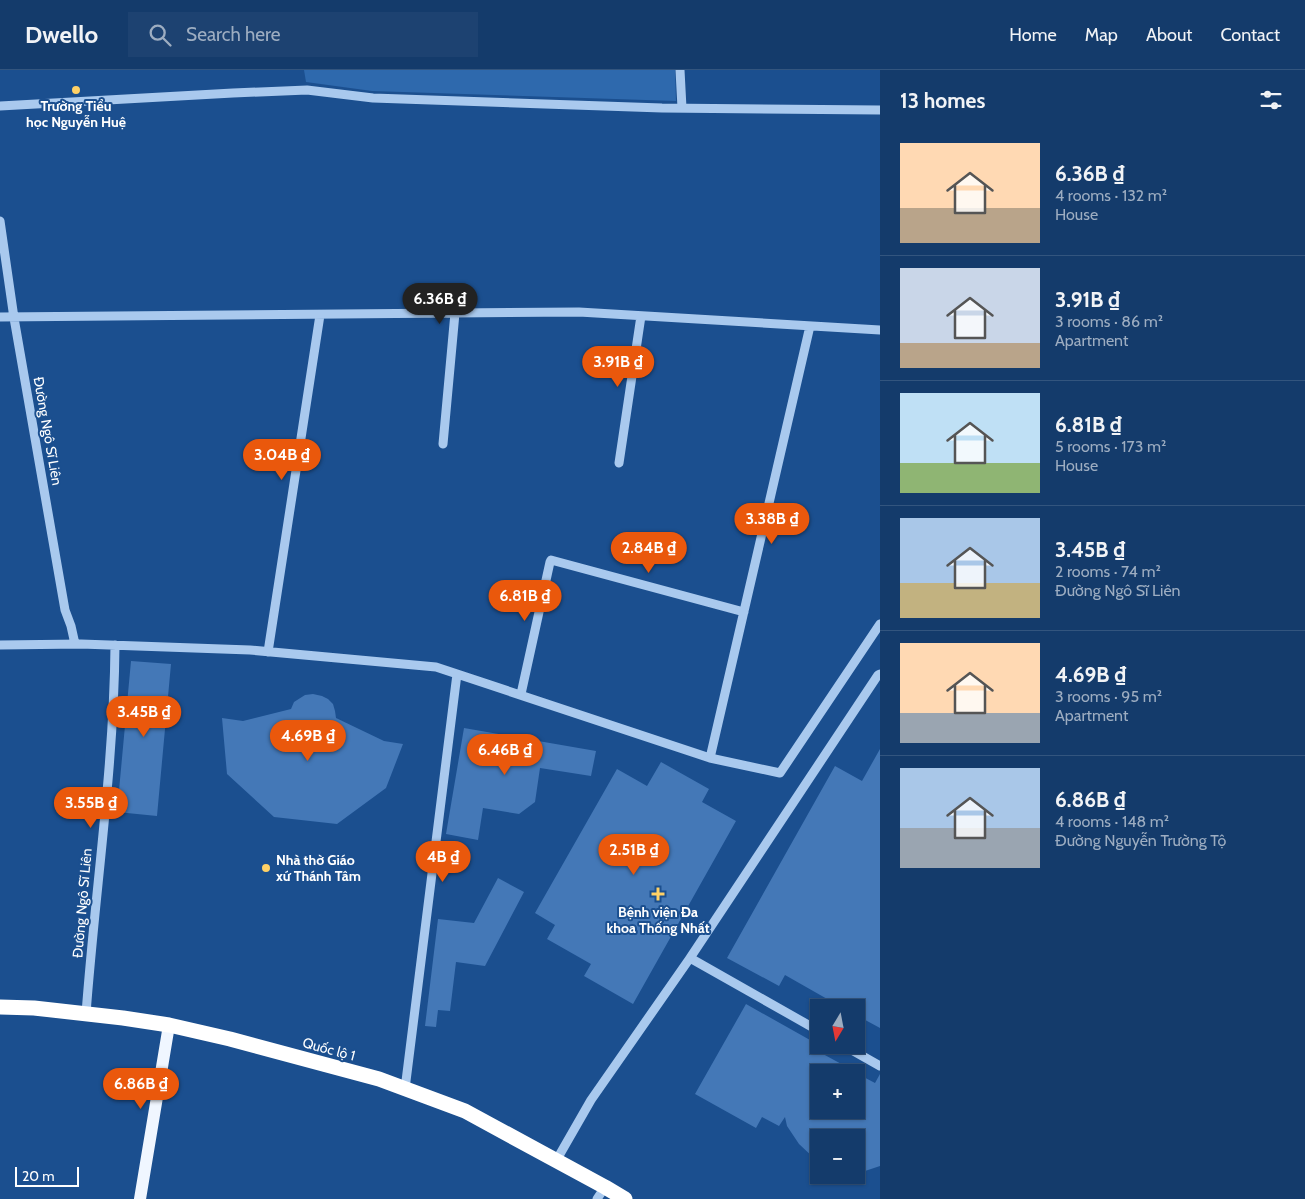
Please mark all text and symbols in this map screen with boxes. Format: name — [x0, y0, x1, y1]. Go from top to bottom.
search box — [128, 12, 478, 57]
text: Dwello — [25, 20, 98, 49]
icon: search — [146, 21, 174, 49]
text: Search here — [186, 23, 281, 46]
text: Home — [1009, 24, 1057, 46]
text: Map — [1085, 24, 1118, 46]
text: About — [1146, 24, 1192, 46]
text: Contact — [1220, 24, 1280, 46]
marker: Trường Tiểu học Nguyễn Huệ — [70, 84, 82, 96]
icon: filters — [1257, 86, 1285, 114]
text: 13 homes — [900, 88, 985, 113]
place label: Trường Tiểu học Nguyễn Huệ — [26, 97, 126, 131]
text: 6.36B ₫ — [1055, 161, 1124, 186]
icon: home — [940, 163, 1000, 223]
text: 4 rooms · 132 m² — [1055, 186, 1167, 205]
text: House — [1055, 205, 1098, 224]
pin: 6.36B ₫ — [394, 282, 486, 325]
text: 3.91B ₫ — [1055, 287, 1120, 312]
icon: home — [940, 288, 1000, 348]
text: 6.36B ₫ — [414, 289, 466, 308]
text: 3 rooms · 86 m² — [1055, 312, 1163, 331]
text: Apartment — [1055, 331, 1128, 350]
pin: 3.91B ₫ — [572, 346, 664, 388]
text: 3.91B ₫ — [593, 352, 643, 371]
street label: Đường Ngô Sĩ Liên — [30, 375, 66, 487]
text: 6.81B ₫ — [1055, 412, 1122, 437]
icon: home — [940, 413, 1000, 473]
text: 5 rooms · 173 m² — [1055, 437, 1166, 456]
pin: 3.04B ₫ — [236, 438, 328, 481]
text: 3.04B ₫ — [254, 445, 310, 464]
text: House — [1055, 456, 1098, 475]
pin: 3.38B ₫ — [726, 502, 818, 545]
text: 3.38B ₫ — [745, 509, 799, 528]
pin: 2.84B ₫ — [603, 532, 695, 574]
text: 3.45B ₫ — [1055, 537, 1125, 562]
text: 2.84B ₫ — [622, 538, 676, 557]
icon: home — [940, 538, 1000, 598]
text: 2 rooms · 74 m² — [1055, 562, 1161, 581]
pin: 6.81B ₫ — [479, 580, 571, 622]
text: Đường Ngô Sĩ Liên — [1055, 581, 1181, 600]
text: 6.81B ₫ — [500, 586, 550, 605]
text: 4.69B ₫ — [1055, 662, 1126, 687]
icon: home — [940, 663, 1000, 723]
text: 3 rooms · 95 m² — [1055, 687, 1162, 706]
pin: 3.45B ₫ — [98, 696, 190, 738]
text: 3.45B ₫ — [117, 702, 171, 721]
text: Apartment — [1055, 706, 1128, 725]
pin: 4.69B ₫ — [262, 720, 354, 762]
text: 4.69B ₫ — [281, 726, 335, 745]
pin: 6.46B ₫ — [459, 734, 551, 776]
text: 6.46B ₫ — [478, 740, 532, 759]
pin: 3.55B ₫ — [45, 786, 137, 829]
text: 6.86B ₫ — [1055, 787, 1126, 812]
icon: home — [940, 788, 1000, 848]
text: 3.55B ₫ — [65, 793, 117, 812]
text: 4 rooms · 148 m² — [1055, 812, 1169, 831]
text: Đường Nguyễn Trường Tộ — [1055, 831, 1226, 850]
pin: 2.51B ₫ — [588, 834, 680, 876]
pin: 4B ₫ — [413, 840, 473, 883]
text: 2.51B ₫ — [609, 840, 659, 859]
street label: Đường Ngô Sĩ Liên — [68, 847, 96, 958]
text: 4B ₫ — [427, 847, 459, 866]
place label: Nhà thờ Giáo xứ Thánh Tâm — [276, 851, 361, 885]
marker: Nhà thờ Giáo xứ Thánh Tâm — [260, 862, 272, 874]
marker: Bệnh viện Đa khoa Thống Nhất — [651, 887, 665, 901]
place label: Bệnh viện Đa khoa Thống Nhất — [606, 903, 710, 937]
north arrow — [810, 999, 865, 1054]
map controls — [810, 999, 865, 1184]
street label: Quốc lộ 1 — [301, 1033, 357, 1065]
button: + — [810, 1064, 865, 1119]
pin: 6.86B ₫ — [95, 1068, 187, 1110]
text: 6.86B ₫ — [114, 1074, 168, 1093]
button: − — [810, 1129, 865, 1184]
scale bar — [15, 1164, 79, 1187]
text: 20 m — [22, 1167, 55, 1185]

